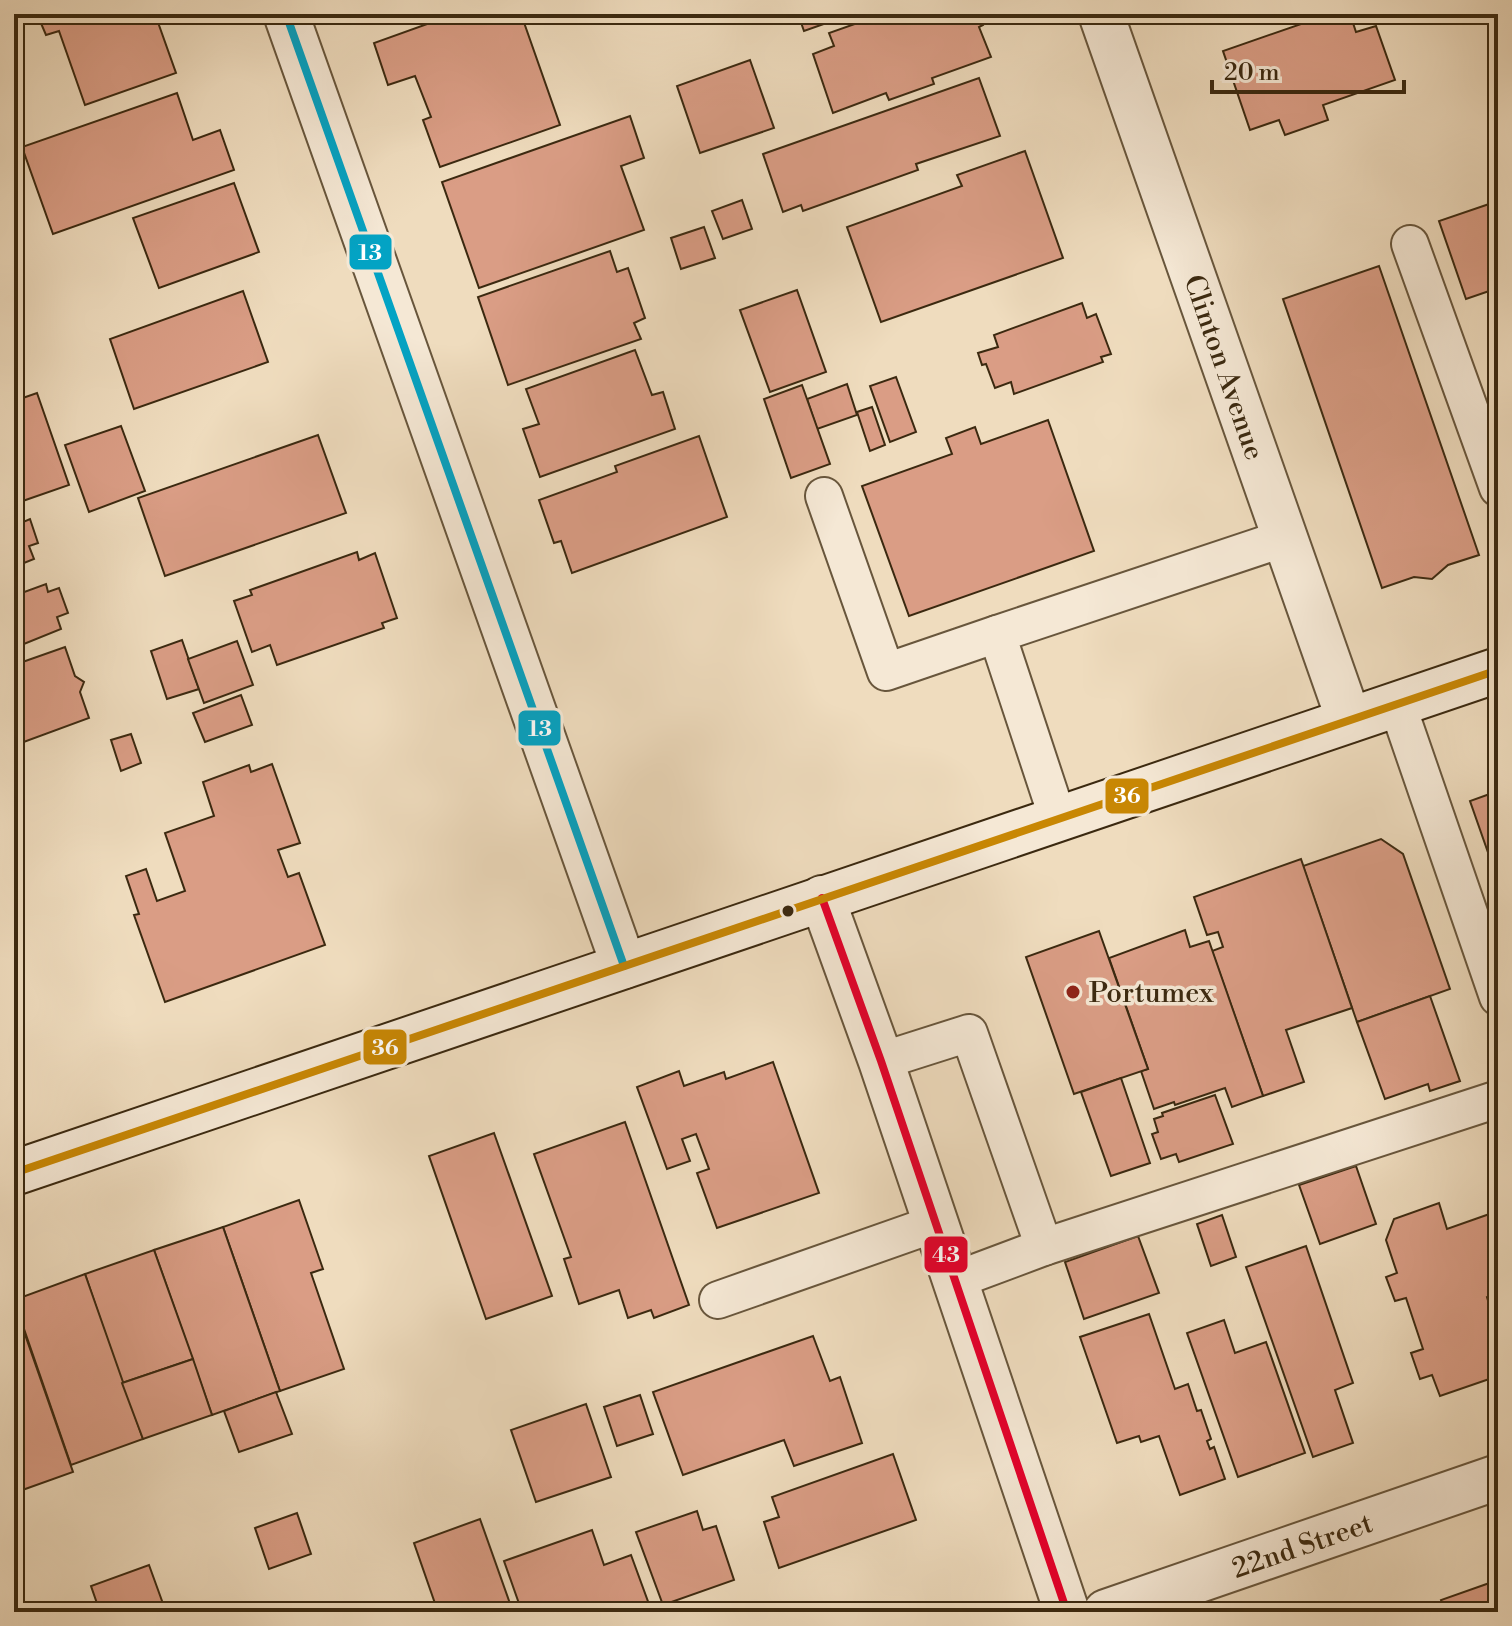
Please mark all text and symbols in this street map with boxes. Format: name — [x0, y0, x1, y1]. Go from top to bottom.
scale bar — [1212, 44, 1404, 94]
text: 20 m — [1224, 58, 1280, 88]
line badge: 13 — [348, 233, 393, 271]
text: 13 — [358, 240, 382, 267]
street label: Clinton Avenue — [1176, 270, 1272, 465]
line badge: 13 — [517, 709, 562, 747]
text: 13 — [528, 716, 552, 743]
line badge: 36 — [1104, 777, 1150, 815]
text: 36 — [1113, 783, 1141, 810]
unlabelled marker — [780, 903, 796, 919]
place label: Portumex — [1089, 976, 1214, 1011]
marker: Portumex — [1064, 983, 1082, 1001]
line badge: 36 — [362, 1028, 408, 1066]
text: 36 — [371, 1035, 399, 1062]
line badge: 43 — [923, 1235, 969, 1274]
text: 43 — [932, 1242, 960, 1269]
street label: 22nd Street — [1228, 1506, 1377, 1587]

